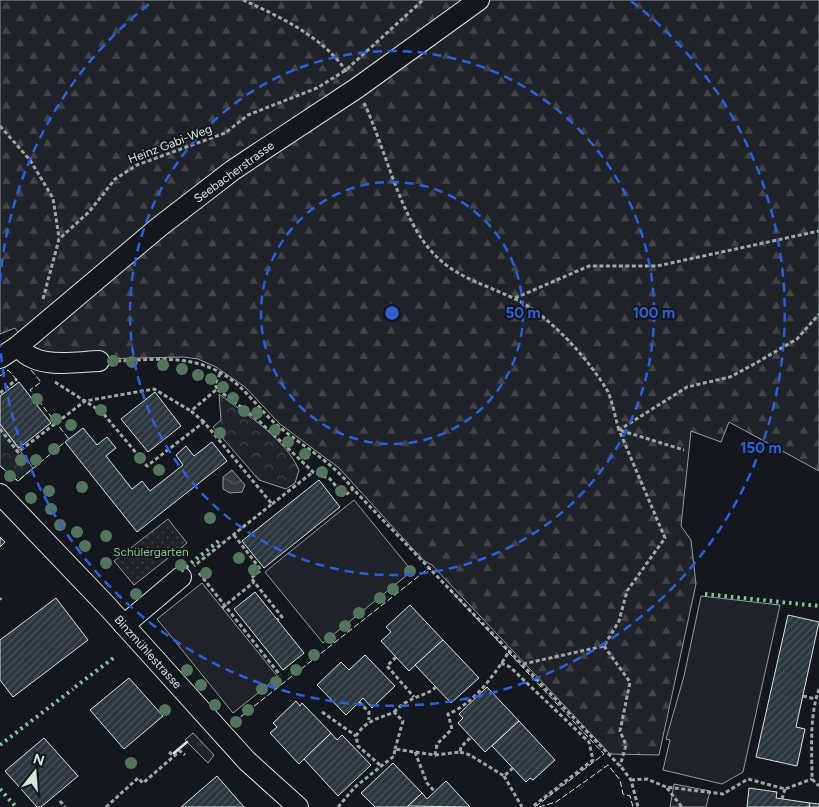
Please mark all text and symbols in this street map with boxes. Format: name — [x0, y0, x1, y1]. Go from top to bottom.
street label: Heinz Gabi-Weg — [126, 122, 214, 166]
street label: Seebacherstrasse — [191, 138, 277, 206]
centre of rings — [383, 304, 401, 322]
text: 50 m — [505, 304, 541, 322]
text: 100 m — [633, 304, 675, 322]
text: 150 m — [740, 439, 782, 457]
park label: Schülergarten — [113, 545, 189, 559]
street label: Binzmühlestrasse — [112, 613, 185, 692]
north arrow — [10, 747, 60, 797]
text: N — [31, 750, 46, 770]

